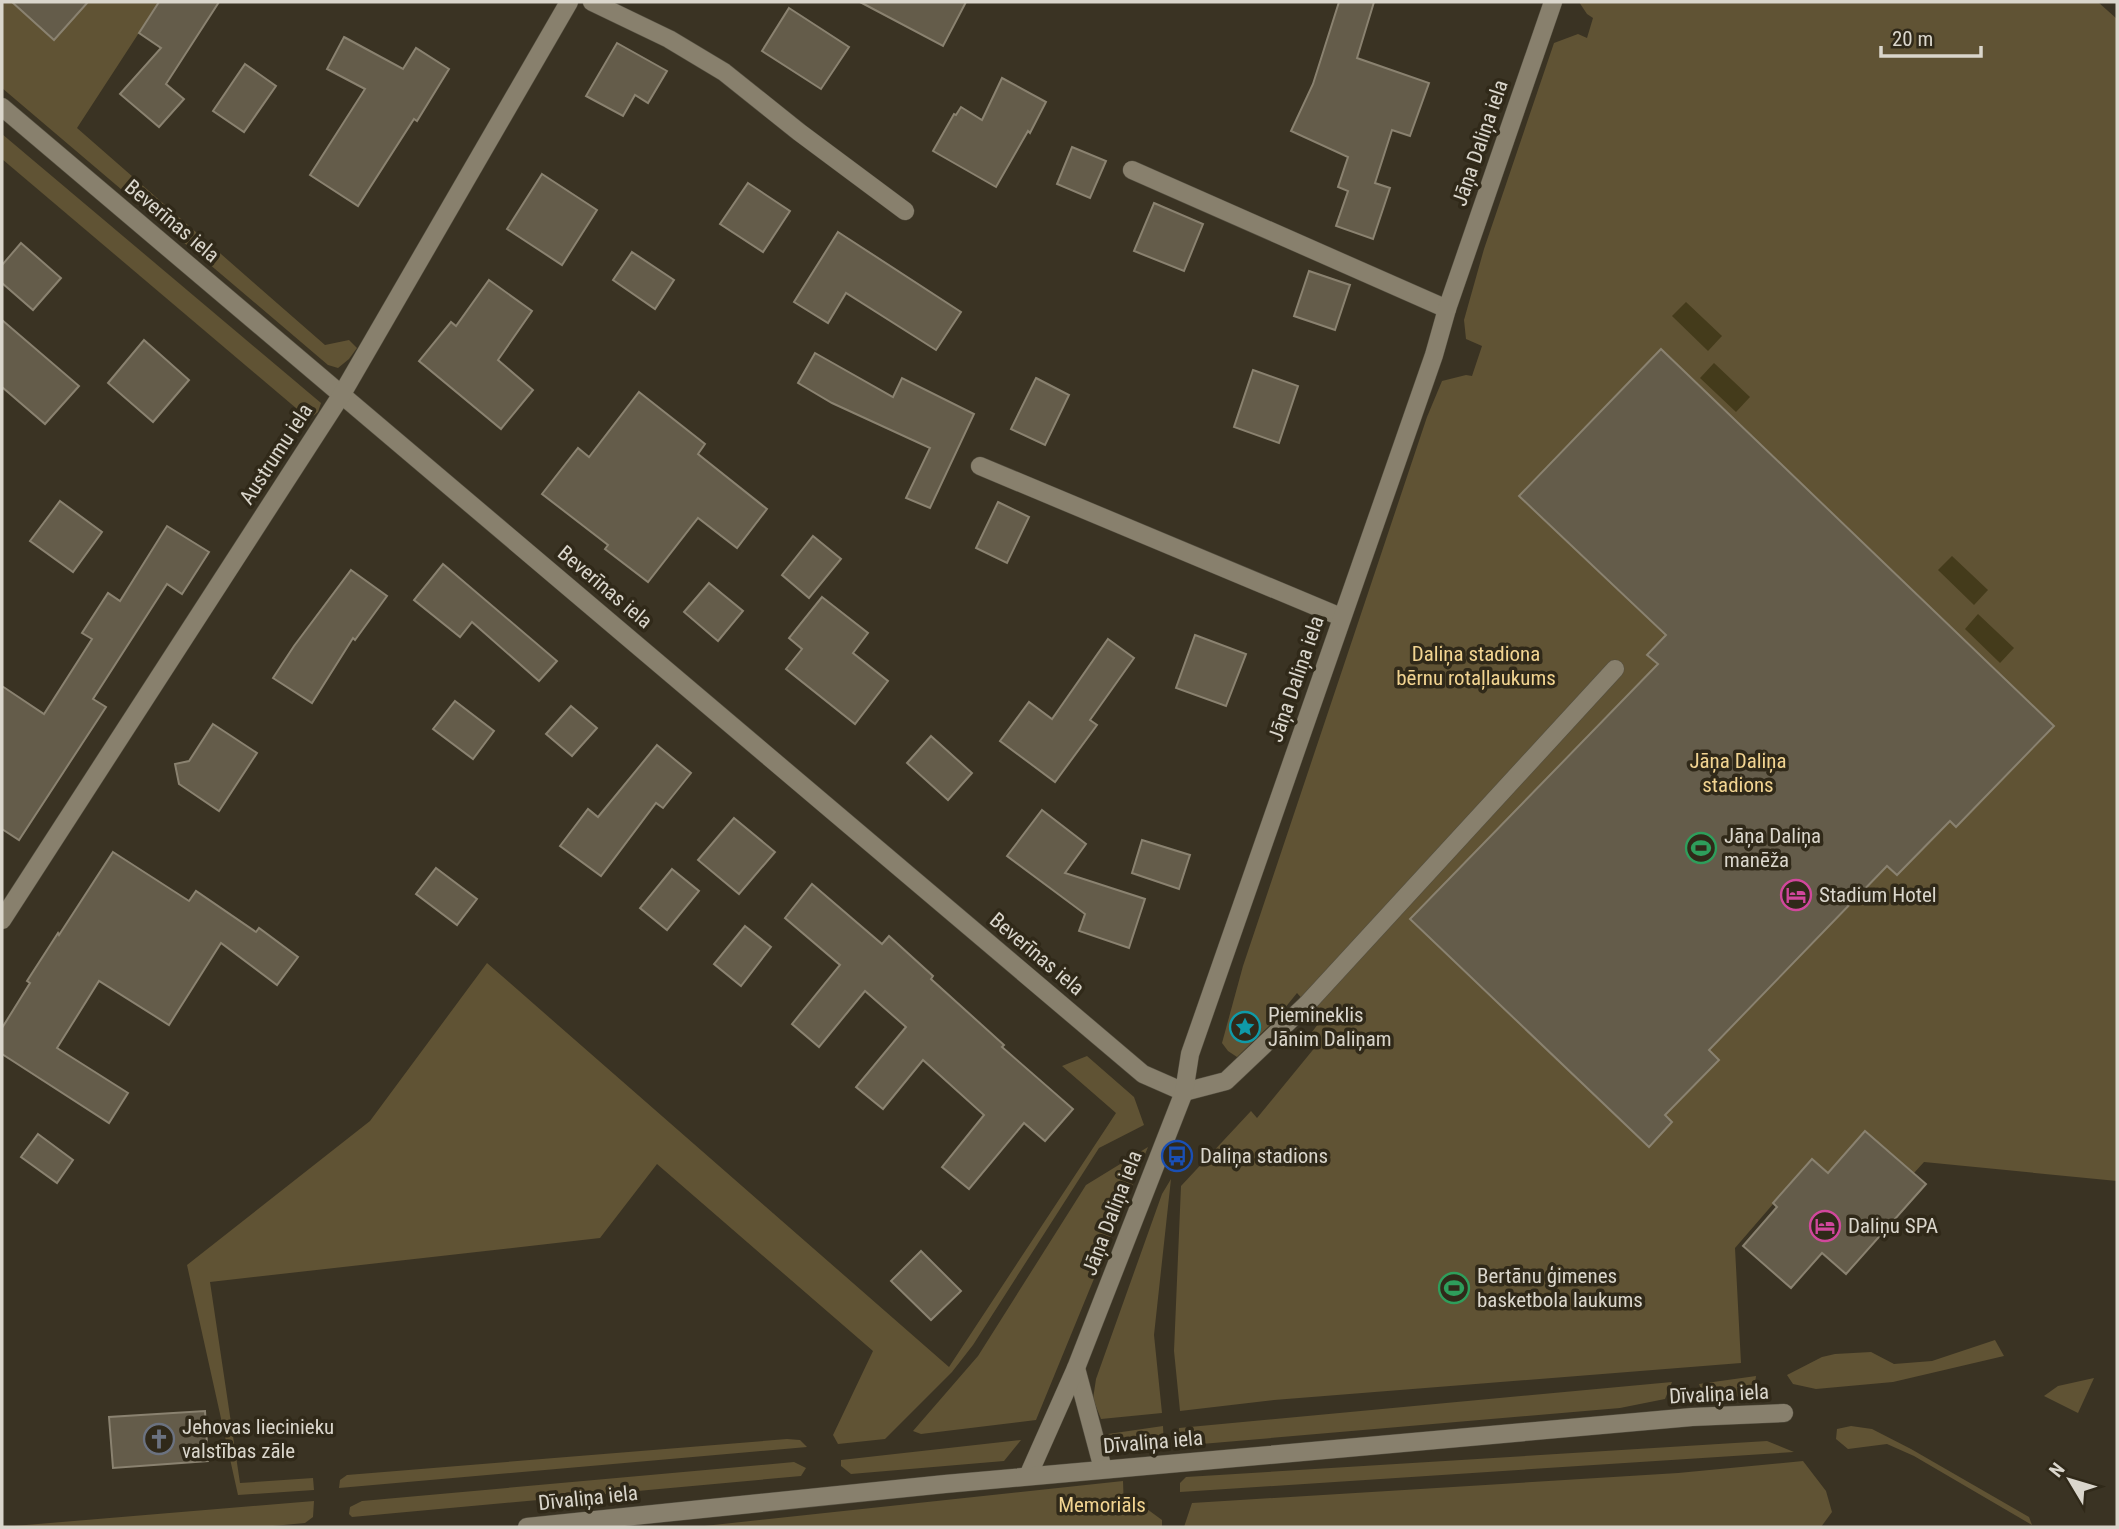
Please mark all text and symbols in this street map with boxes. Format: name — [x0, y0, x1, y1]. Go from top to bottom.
scale bar — [1881, 14, 1981, 58]
text: 20 m — [1892, 27, 1933, 51]
street label: Jāņa Daliņa iela — [1447, 77, 1513, 209]
street label: Beverīnas iela — [120, 175, 224, 267]
street label: Austrumu iela — [235, 399, 317, 509]
street label: Beverīnas iela — [553, 541, 657, 633]
street label: Jāņa Daliņa iela — [1263, 613, 1329, 745]
park label: Daliņa stadiona bērnu rotaļlaukums — [1396, 642, 1556, 690]
park label: Jāņa Daliņa stadions — [1689, 749, 1787, 797]
place label: Jāņa Daliņa manēža — [1724, 824, 1821, 872]
sports icon: Jāņa Daliņa manēža — [1684, 831, 1718, 865]
hotel icon: Stadium Hotel — [1779, 878, 1813, 912]
place label: Stadium Hotel — [1819, 883, 1937, 907]
street label: Beverīnas iela — [985, 908, 1089, 1000]
place label: Piemineklis Jānim Daliņam — [1268, 1003, 1392, 1051]
place icon: Piemineklis Jānim Daliņam — [1228, 1010, 1262, 1044]
bus stop icon: Daliņa stadions — [1160, 1139, 1194, 1173]
place label: Daliņa stadions — [1200, 1144, 1328, 1168]
street label: Jāņa Daliņa iela — [1077, 1147, 1147, 1279]
hotel icon: Daliņu SPA — [1808, 1209, 1842, 1243]
place label: Daliņu SPA — [1848, 1214, 1938, 1238]
place label: Bertānu ģimenes basketbola laukums — [1477, 1264, 1643, 1312]
sports icon: Bertānu ģimenes basketbola laukums — [1437, 1271, 1471, 1305]
street label: Dīvaliņa iela — [1668, 1379, 1770, 1409]
place label: Jehovas liecinieku valstības zāle — [182, 1415, 334, 1463]
church icon: Jehovas liecinieku valstības zāle — [142, 1422, 176, 1456]
street label: Dīvaliņa iela — [1102, 1426, 1204, 1458]
north arrow — [2035, 1445, 2105, 1515]
text: N — [2044, 1458, 2070, 1482]
street label: Dīvaliņa iela — [537, 1481, 639, 1515]
park label: Memoriāls — [1058, 1493, 1146, 1517]

